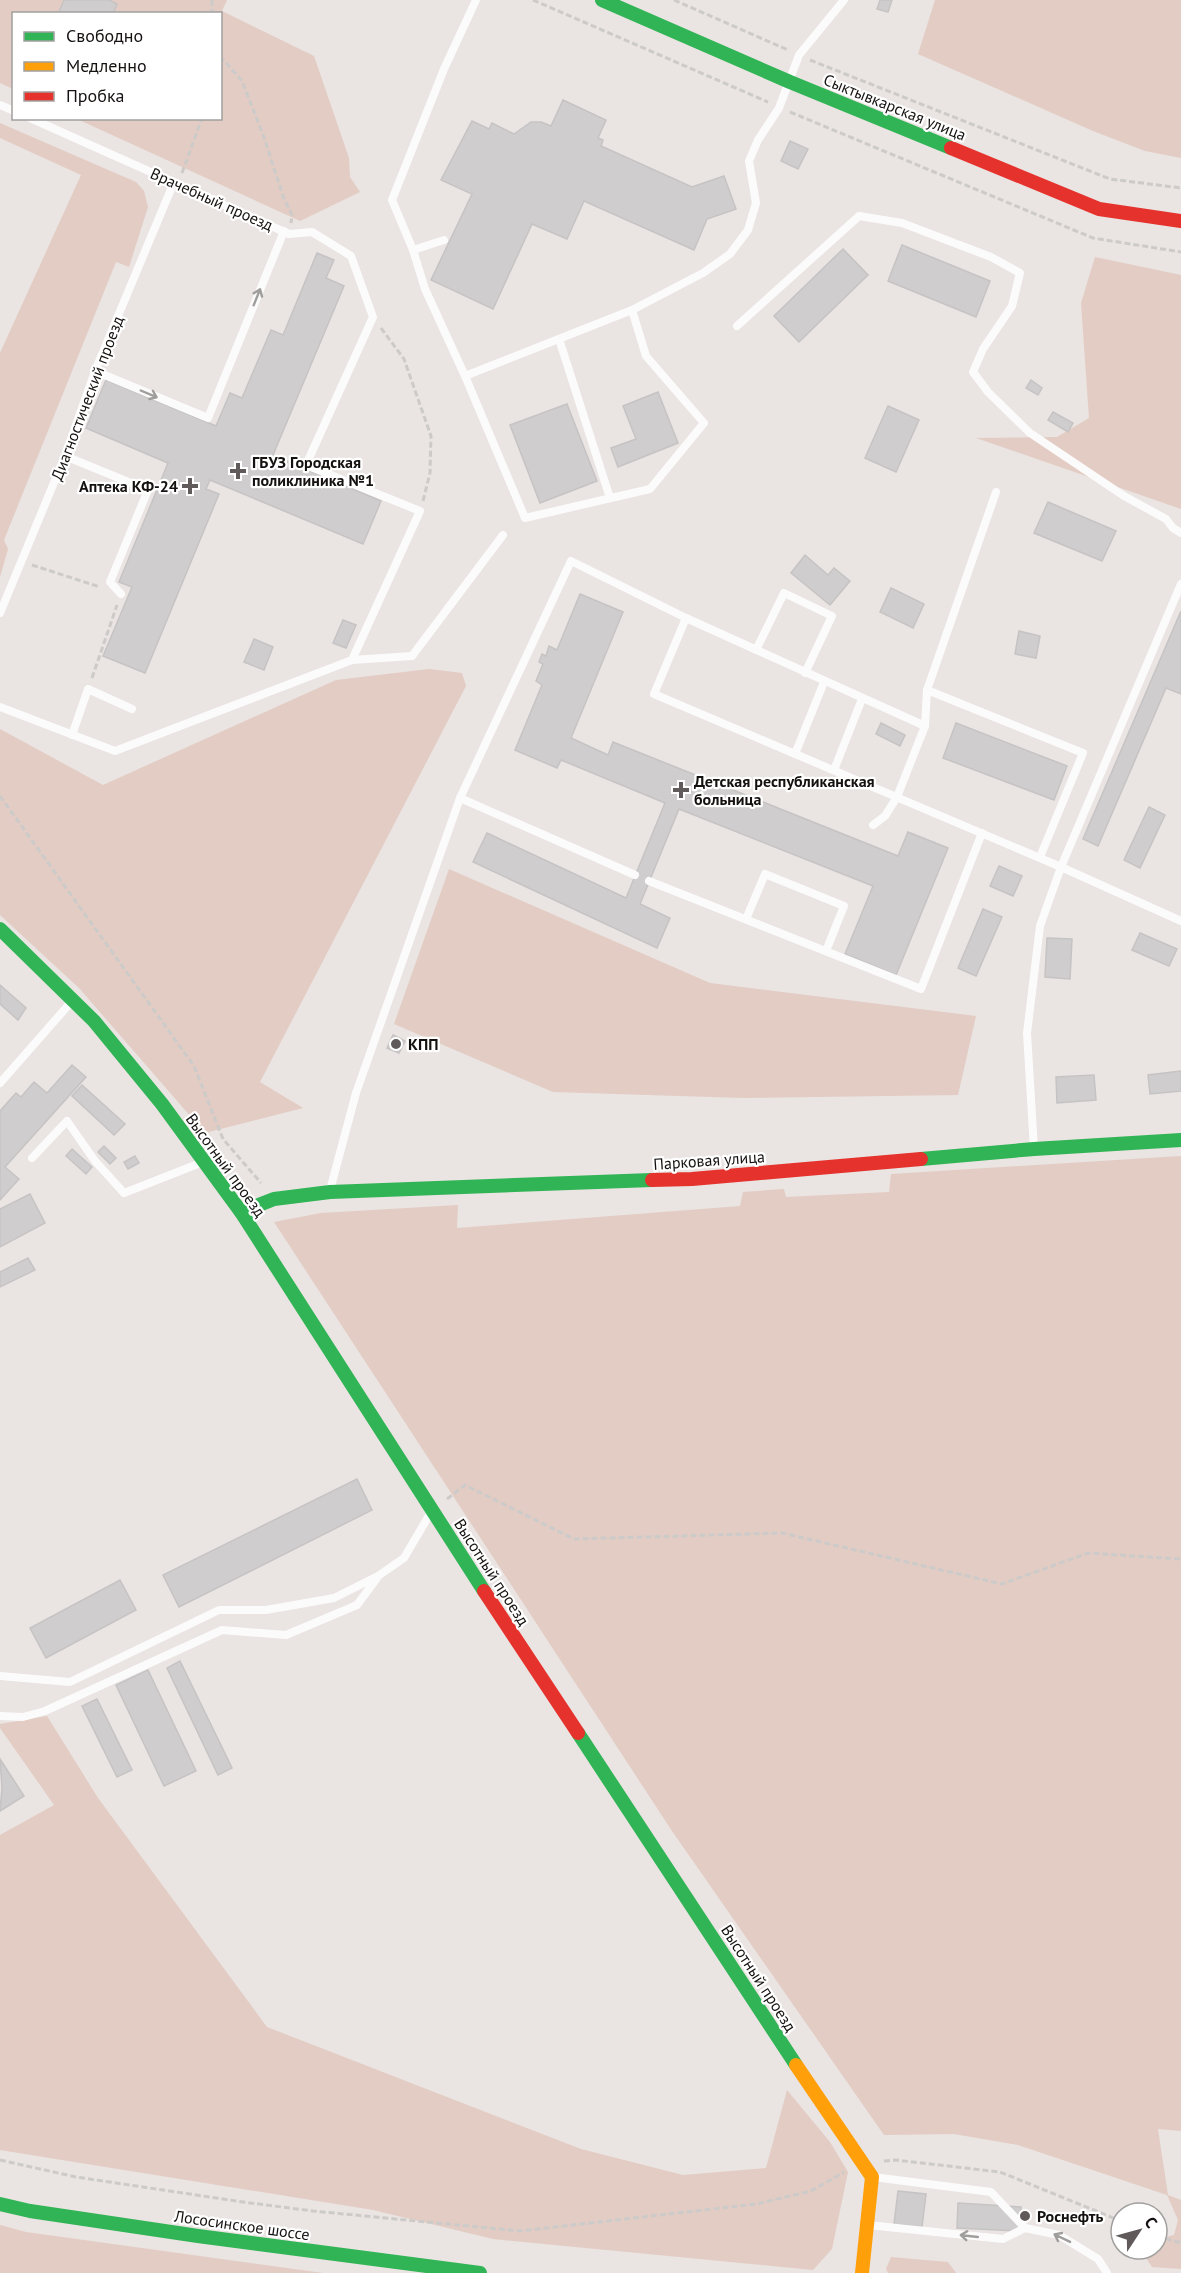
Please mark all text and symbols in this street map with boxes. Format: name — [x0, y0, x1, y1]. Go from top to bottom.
legend — [12, 12, 222, 120]
text: Свободно — [66, 24, 143, 47]
text: Медленно — [66, 54, 147, 77]
street label: Сыктывкарская улица — [821, 69, 969, 145]
text: Пробка — [66, 84, 124, 107]
street label: Врачебный проезд — [147, 163, 277, 235]
one-way arrow — [253, 288, 264, 306]
street label: Диагностический проезд — [46, 313, 128, 483]
one-way arrow — [140, 389, 158, 400]
place label: ГБУЗ Городская поликлиника №1 — [252, 452, 374, 490]
marker: ГБУЗ Городская поликлиника №1 — [229, 462, 247, 480]
place label: Аптека КФ-24 — [79, 476, 178, 496]
marker: Аптека КФ-24 — [183, 479, 197, 493]
place label: Детская республиканская больница — [694, 771, 875, 809]
marker: Детская республиканская больница — [672, 781, 690, 799]
place label: КПП — [408, 1034, 438, 1054]
marker: КПП — [389, 1037, 403, 1051]
street label: Высотный проезд — [182, 1109, 271, 1221]
street label: Парковая улица — [653, 1146, 765, 1174]
street label: Высотный проезд — [450, 1515, 534, 1629]
street label: Высотный проезд — [717, 1921, 801, 2035]
north arrow — [1109, 2201, 1169, 2261]
street label: Лососинское шоссе — [172, 2205, 311, 2244]
place label: Роснефть — [1037, 2206, 1103, 2226]
marker: Роснефть — [1018, 2209, 1032, 2223]
text: С — [1140, 2213, 1162, 2232]
one-way arrow — [960, 2230, 980, 2241]
one-way arrow — [1053, 2231, 1071, 2243]

